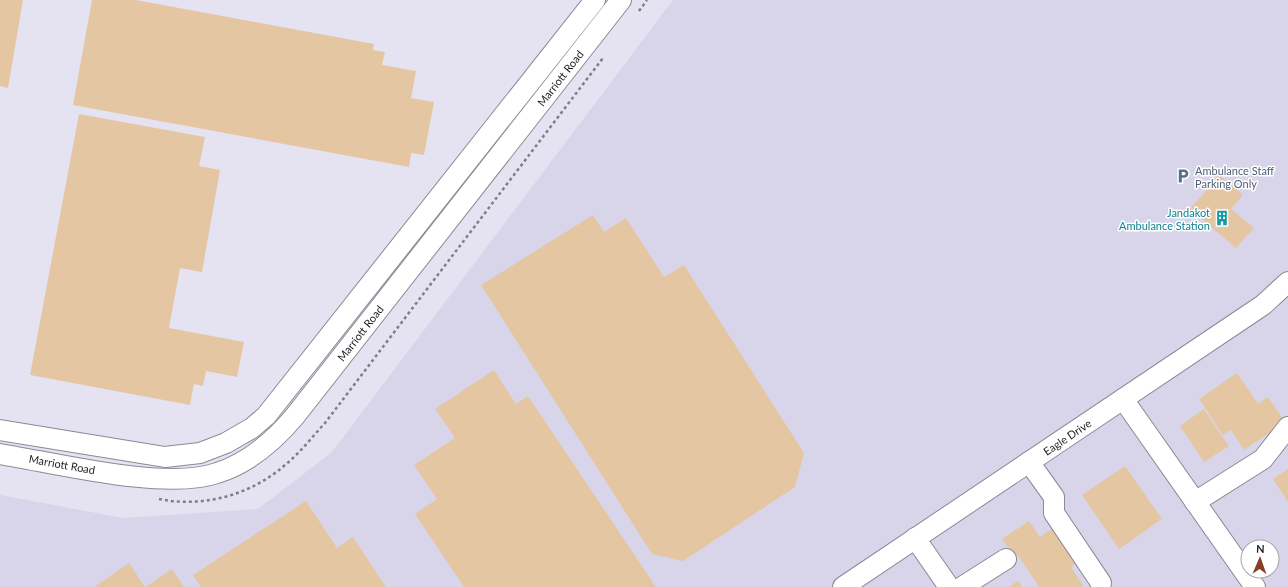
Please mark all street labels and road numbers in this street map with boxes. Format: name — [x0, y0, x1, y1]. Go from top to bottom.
street label: Marriott Road — [534, 48, 586, 108]
street label: Marriott Road — [334, 303, 386, 363]
street label: Eagle Drive — [1041, 416, 1094, 458]
street label: Marriott Road — [28, 452, 96, 476]

